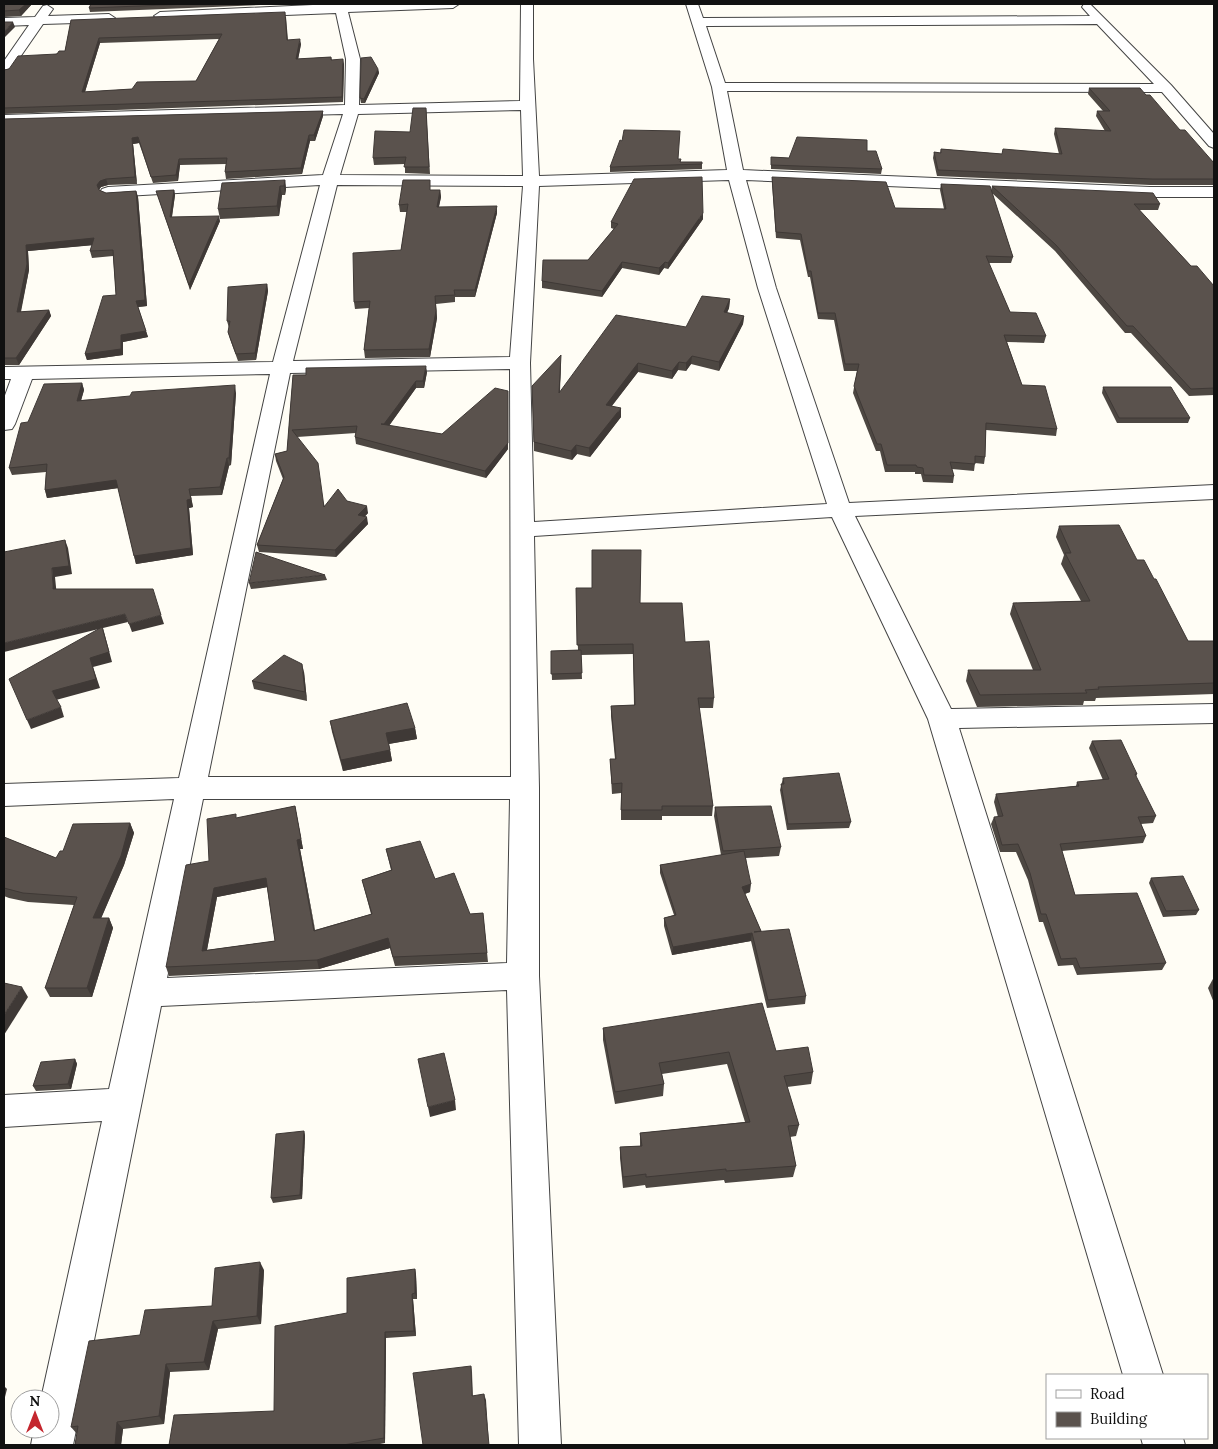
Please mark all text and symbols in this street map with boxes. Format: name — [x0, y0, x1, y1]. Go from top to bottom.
legend — [1046, 1374, 1208, 1439]
text: Road — [1090, 1384, 1125, 1403]
north arrow — [10, 1389, 60, 1439]
text: N — [30, 1392, 41, 1410]
text: Building — [1090, 1409, 1148, 1428]

